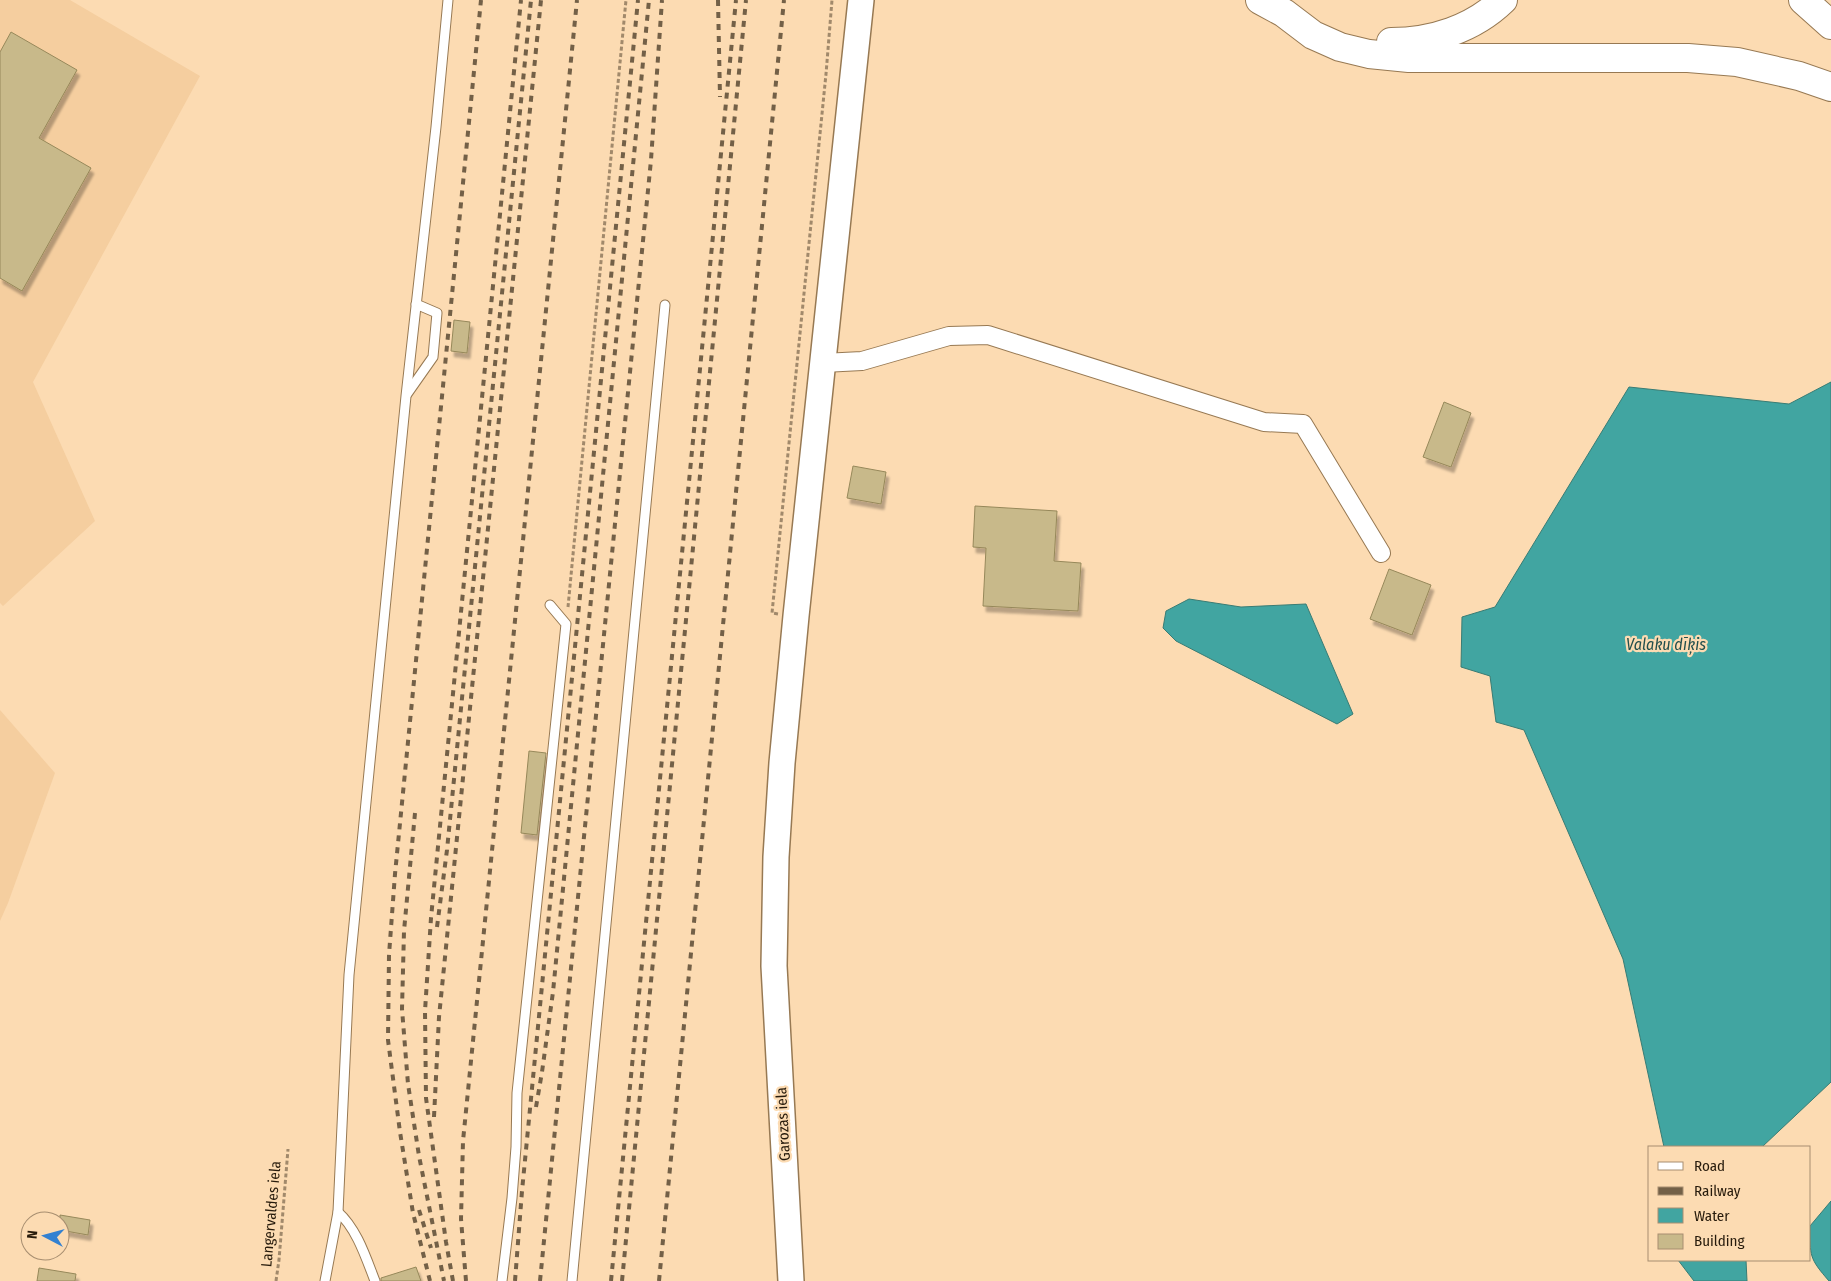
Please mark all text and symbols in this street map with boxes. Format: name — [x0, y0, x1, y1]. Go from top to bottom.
water label: Valaku dīķis — [1626, 635, 1706, 655]
street label: Garozas iela — [772, 1087, 794, 1161]
legend — [1648, 1146, 1811, 1261]
text: Road — [1694, 1157, 1725, 1175]
street label: Langervaldes iela — [257, 1160, 285, 1268]
text: Railway — [1694, 1182, 1741, 1200]
text: Water — [1694, 1207, 1730, 1225]
north arrow — [20, 1211, 70, 1261]
text: N — [24, 1230, 41, 1240]
text: Building — [1694, 1232, 1745, 1250]

